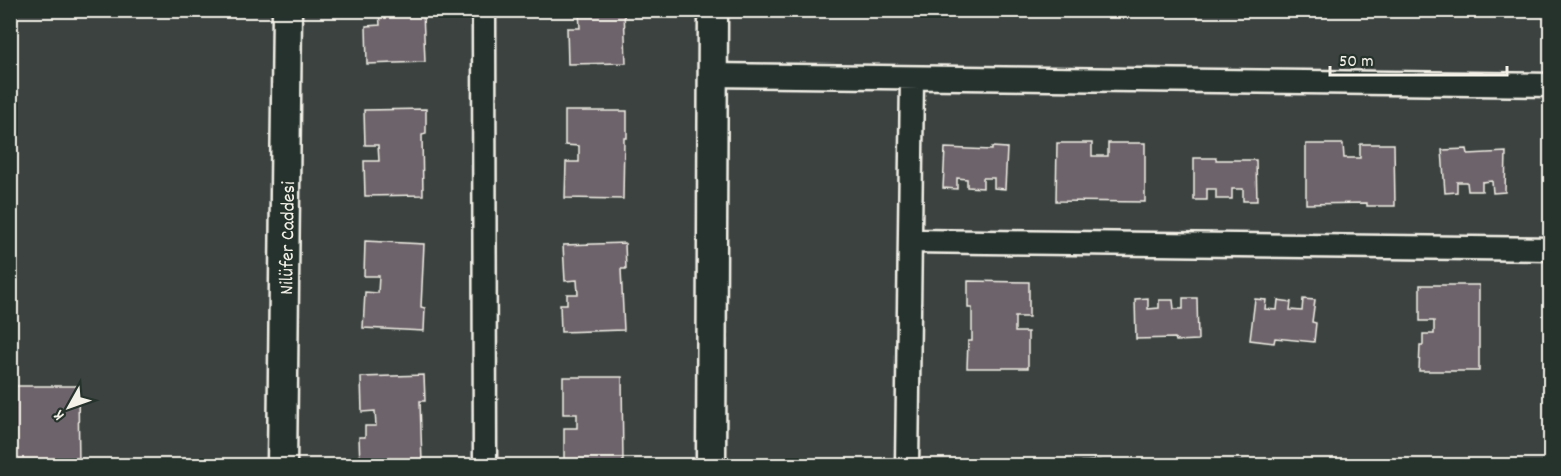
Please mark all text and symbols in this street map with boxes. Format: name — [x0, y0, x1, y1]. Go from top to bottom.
scale bar — [1330, 39, 1507, 77]
text: 50 m — [1339, 50, 1374, 75]
street label: Nilüfer Caddesi — [274, 181, 304, 295]
north arrow — [39, 377, 99, 437]
text: K — [48, 404, 71, 425]

